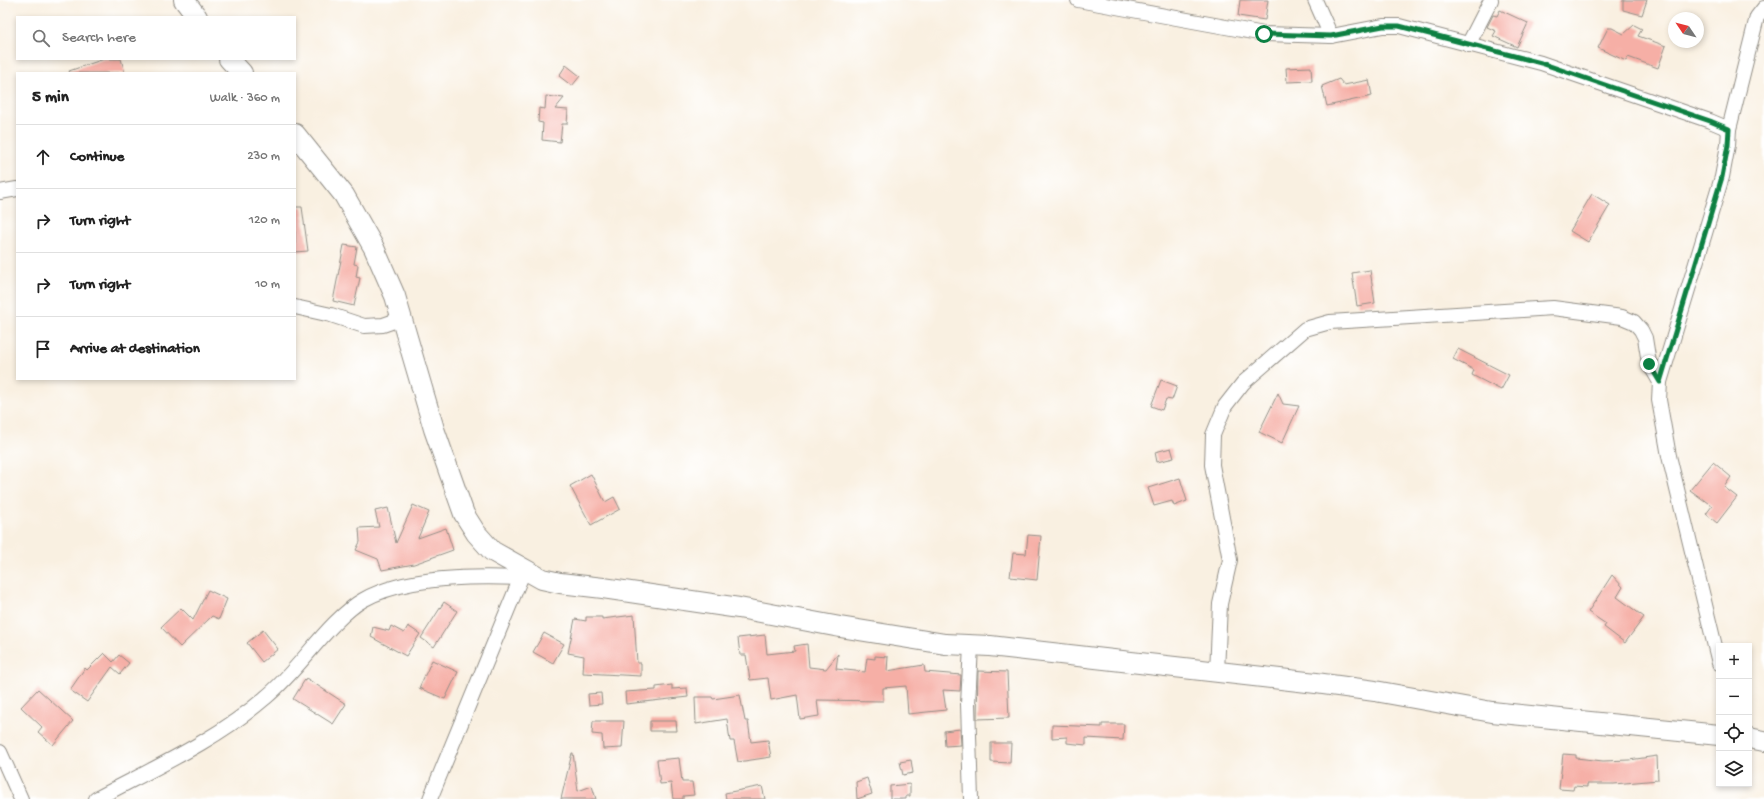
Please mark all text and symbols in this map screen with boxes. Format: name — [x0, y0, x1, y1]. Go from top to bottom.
north arrow — [1668, 12, 1704, 48]
search box — [16, 16, 296, 60]
route start — [1255, 25, 1273, 43]
icon: search — [30, 27, 52, 49]
text: Search here — [62, 29, 136, 47]
text: 5 min — [32, 88, 69, 108]
text: Walk · 360 m — [210, 91, 280, 106]
icon: ahead — [32, 146, 54, 168]
text: Continue — [70, 148, 124, 166]
text: 230 m — [247, 149, 280, 164]
icon: right — [32, 210, 54, 232]
text: Turn right — [70, 212, 130, 230]
text: 120 m — [249, 213, 280, 228]
icon: right — [32, 274, 54, 296]
text: Turn right — [70, 276, 130, 294]
text: 10 m — [255, 277, 280, 292]
icon: arrive — [32, 338, 54, 360]
text: Arrive at destination — [70, 340, 200, 358]
route end — [1640, 355, 1658, 373]
map controls — [1716, 643, 1752, 787]
button: + — [1716, 643, 1752, 679]
button: − — [1716, 679, 1752, 715]
button: locate — [1716, 715, 1752, 751]
button: layers — [1716, 751, 1752, 787]

